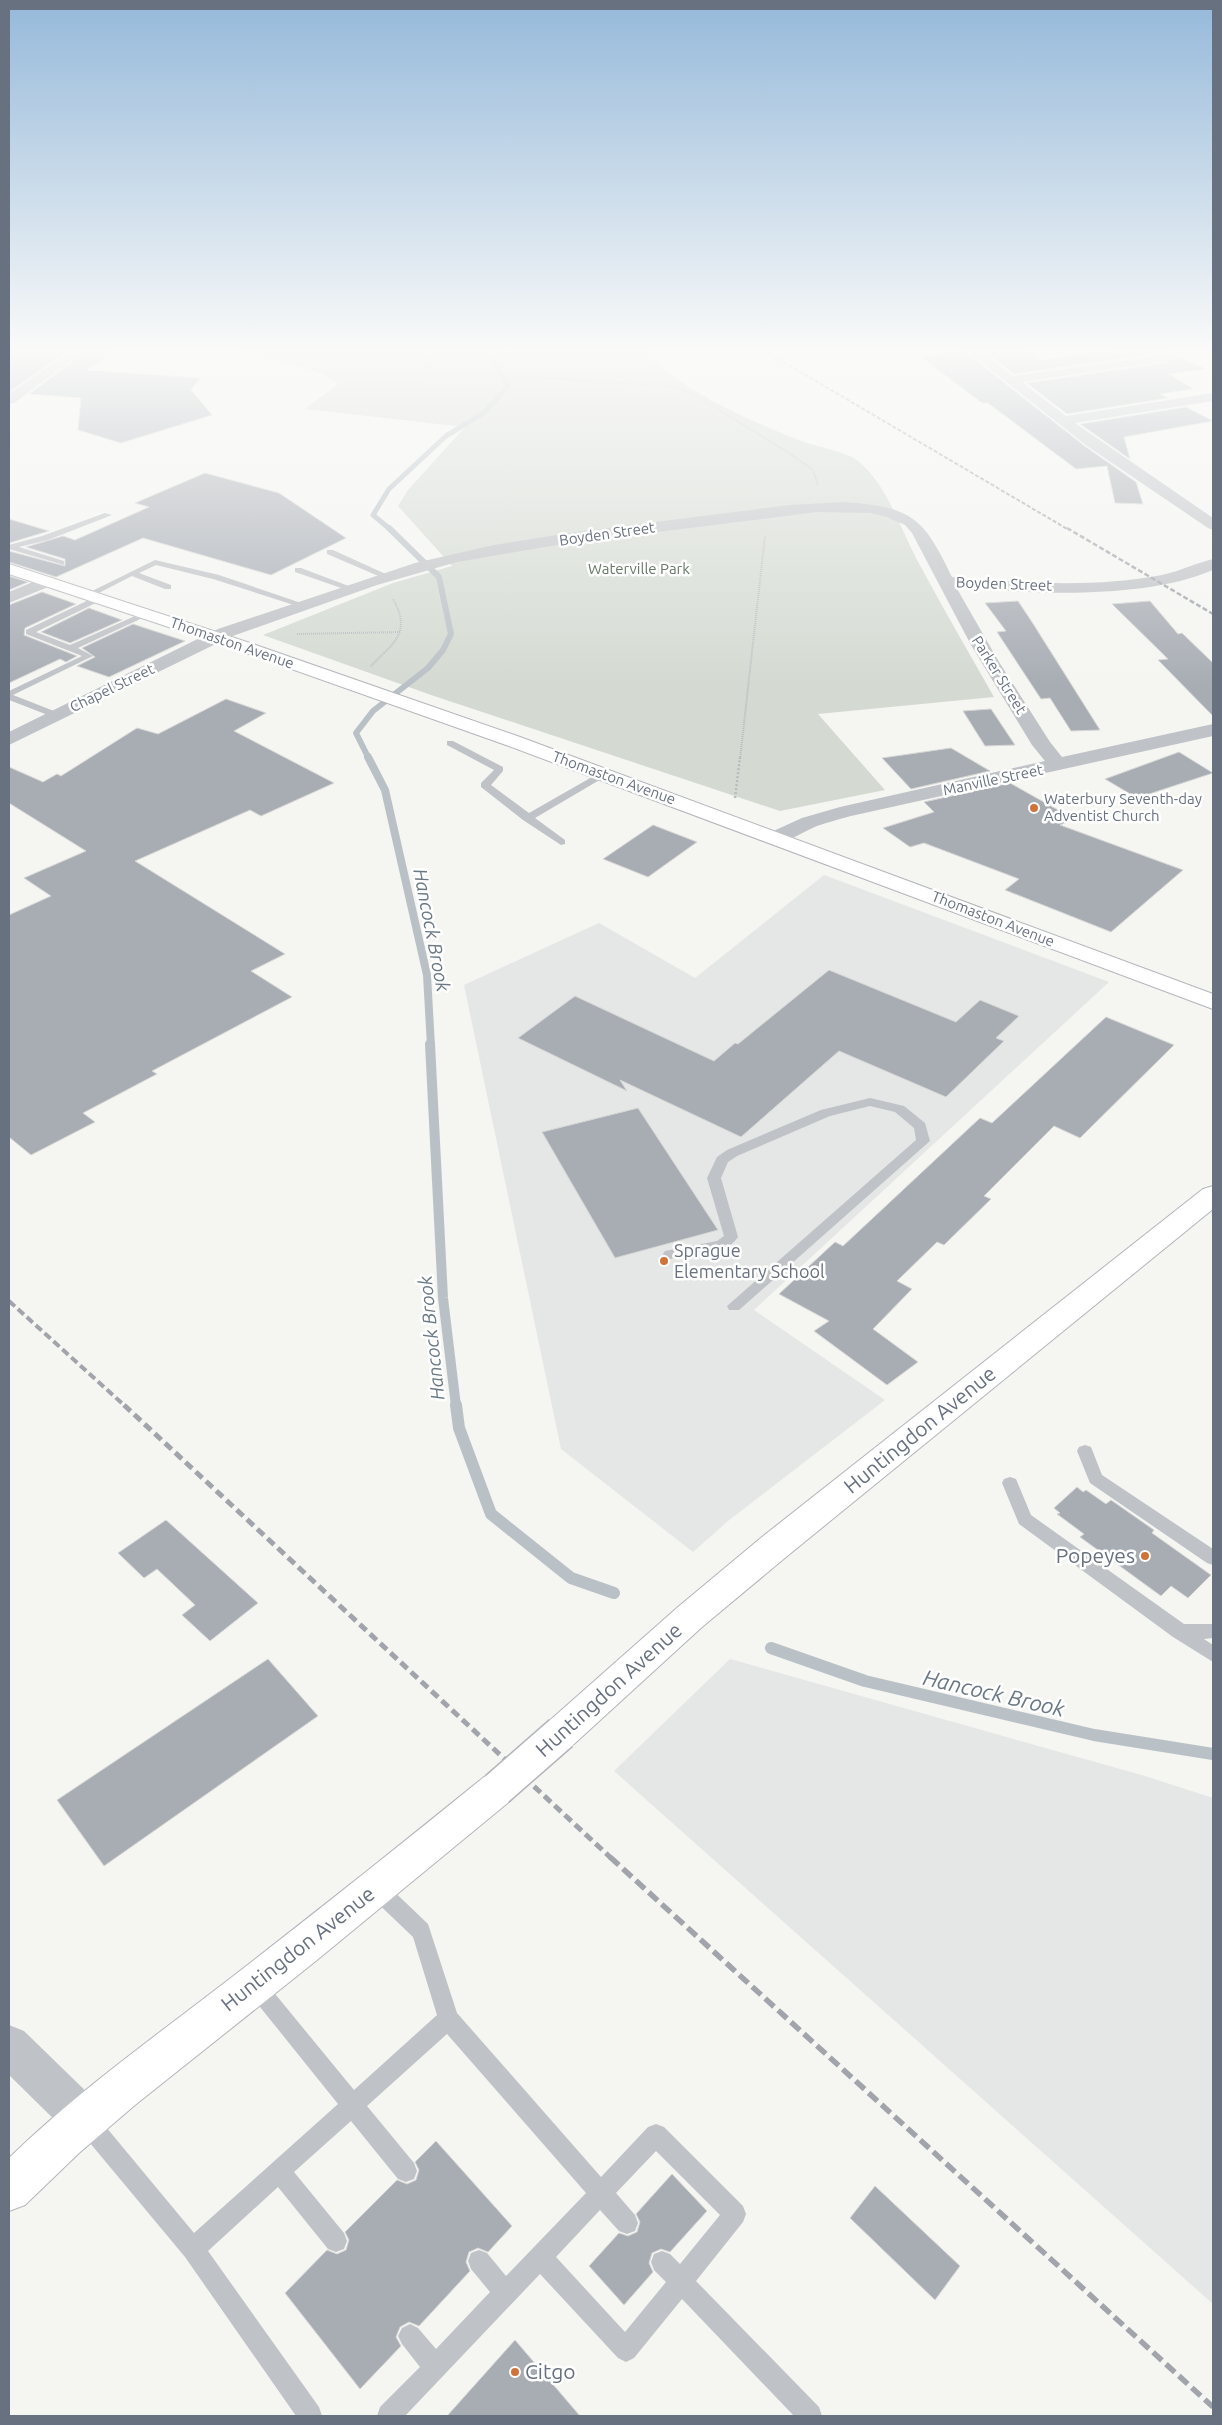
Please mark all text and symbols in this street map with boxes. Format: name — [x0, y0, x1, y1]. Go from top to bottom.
street label: Boyden Street — [558, 518, 656, 549]
park label: Waterville Park — [588, 560, 690, 577]
street label: Boyden Street — [956, 573, 1053, 594]
street label: Thomaston Avenue — [168, 613, 296, 672]
street label: Parker Street — [969, 633, 1030, 717]
street label: Chapel Street — [67, 660, 157, 715]
street label: Thomaston Avenue — [550, 747, 678, 808]
street label: Manville Street — [941, 761, 1045, 798]
place label: Waterbury Seventh-day Adventist Church — [1044, 790, 1202, 824]
marker: Waterbury Seventh-day Adventist Church — [1028, 802, 1040, 814]
water label: Hancock Brook — [409, 867, 455, 994]
street label: Thomaston Avenue — [929, 887, 1057, 950]
place label: Sprague Elementary School — [674, 1240, 825, 1281]
marker: Sprague Elementary School — [658, 1255, 670, 1267]
water label: Hancock Brook — [414, 1274, 448, 1401]
street label: Huntingdon Avenue — [839, 1361, 1000, 1498]
place label: Popeyes — [1056, 1543, 1135, 1567]
marker: Popeyes — [1139, 1550, 1151, 1562]
street label: Huntingdon Avenue — [530, 1617, 686, 1761]
water label: Hancock Brook — [921, 1664, 1068, 1721]
street label: Huntingdon Avenue — [216, 1881, 379, 2016]
place label: Citgo — [525, 2359, 576, 2383]
marker: Citgo — [509, 2366, 521, 2378]

